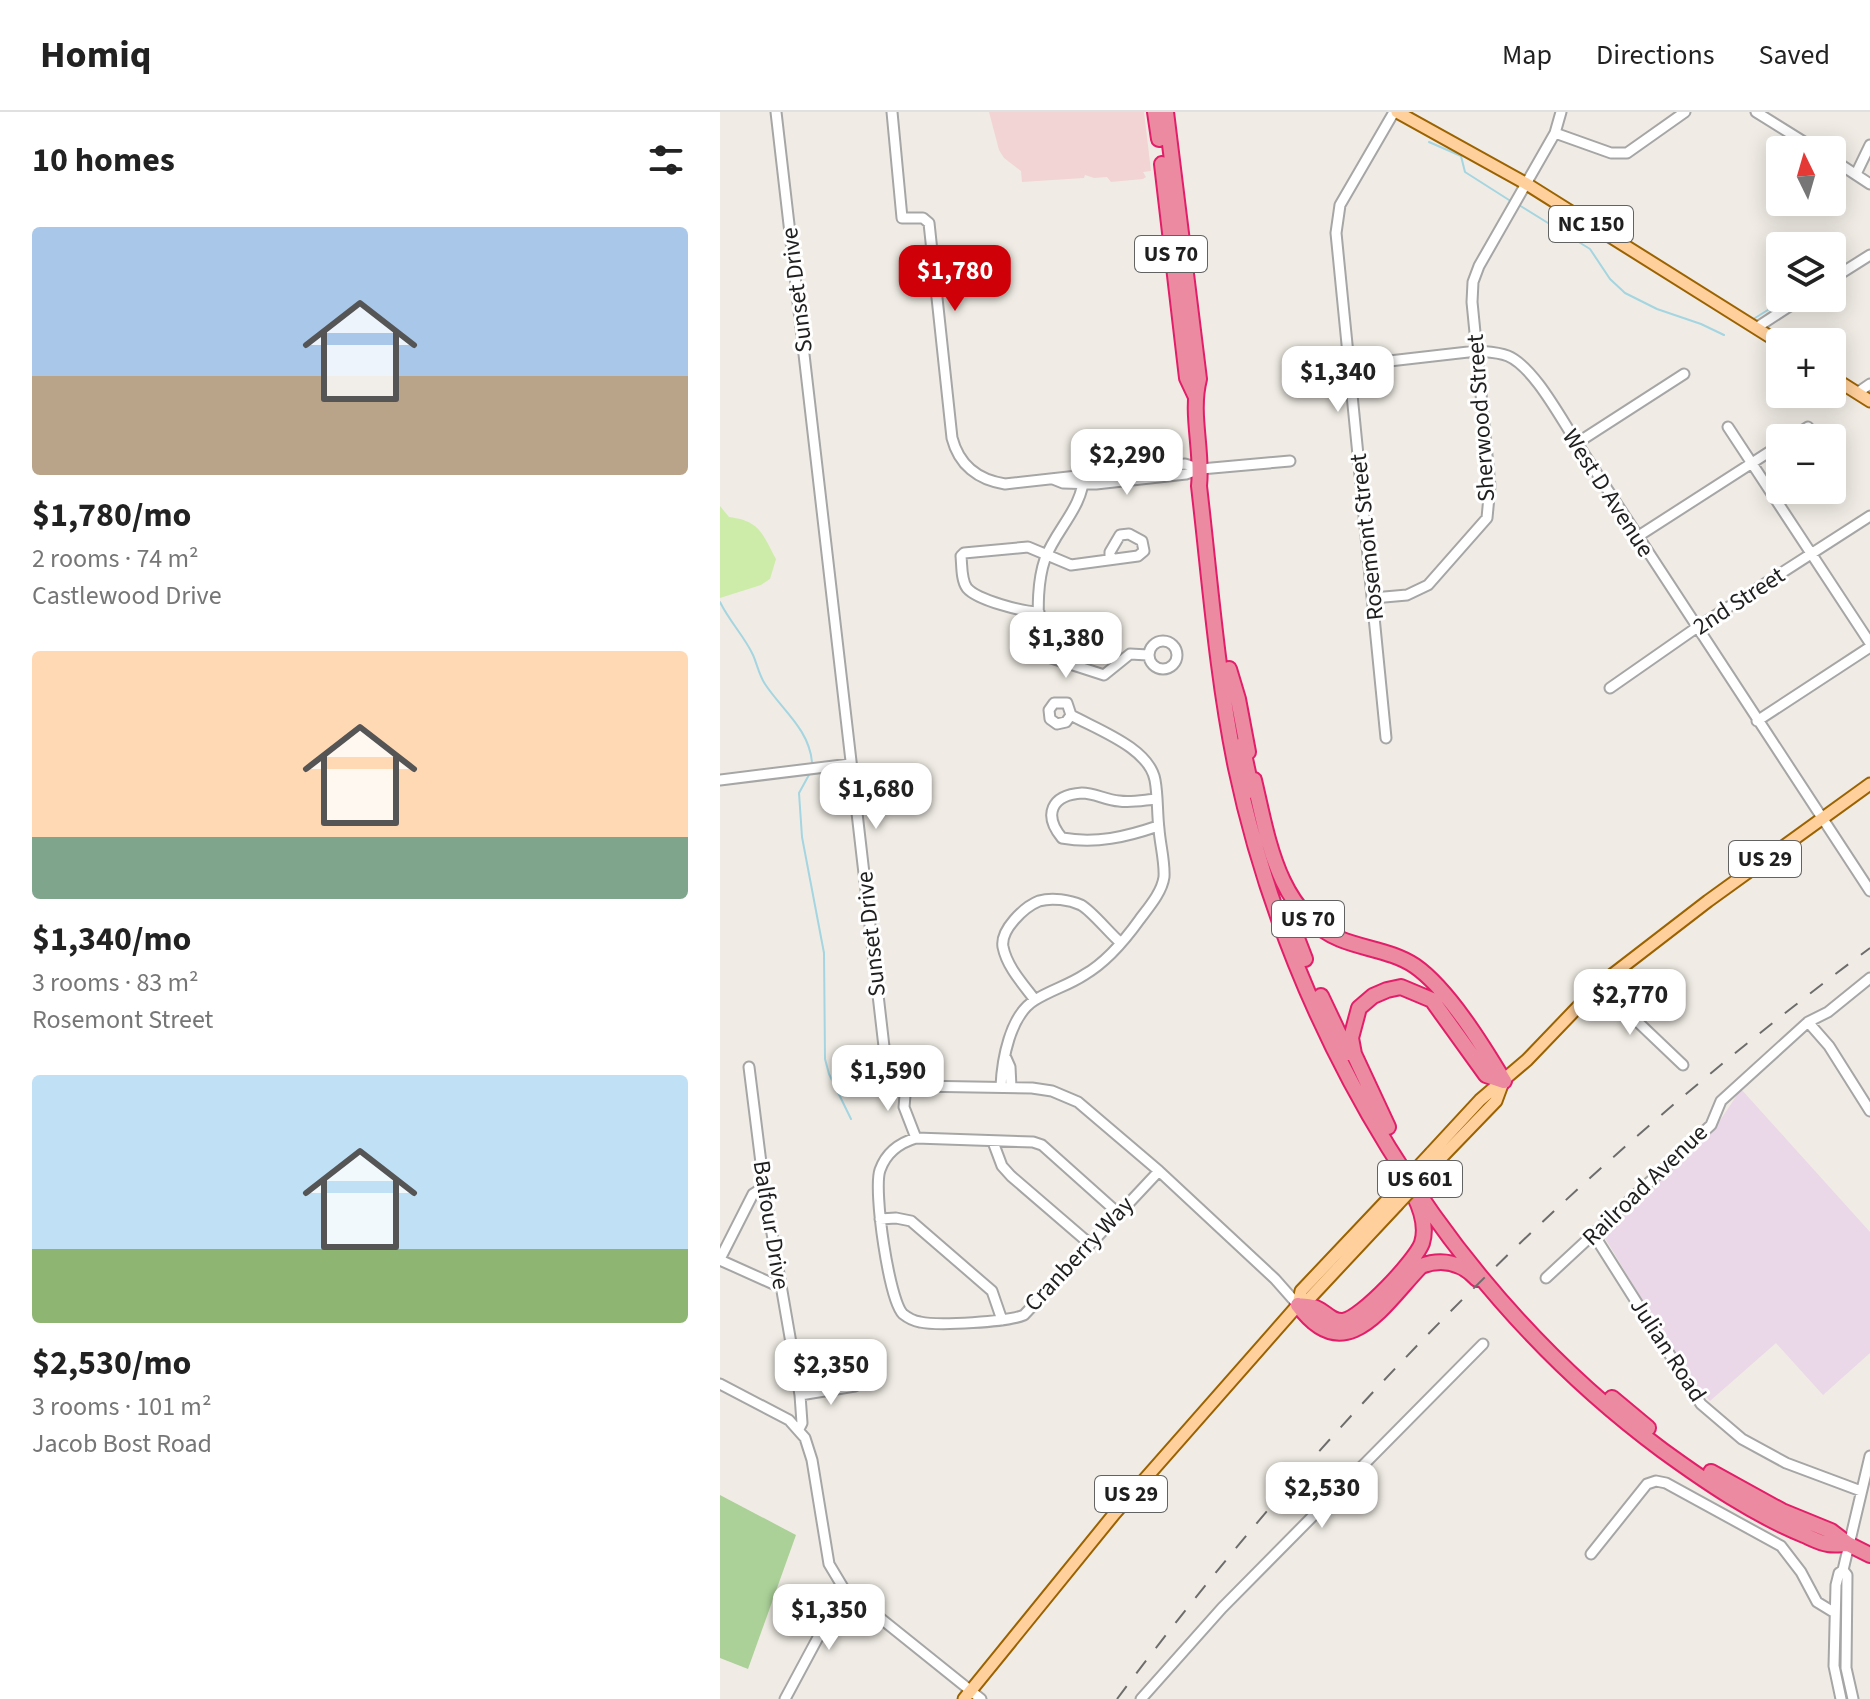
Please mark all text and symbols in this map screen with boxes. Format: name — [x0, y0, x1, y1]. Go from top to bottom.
text: Homiq — [40, 28, 152, 82]
text: Map — [1502, 35, 1552, 75]
text: Directions — [1596, 35, 1715, 75]
text: Saved — [1759, 35, 1830, 75]
text: 10 homes — [32, 136, 175, 185]
north arrow — [1766, 136, 1846, 216]
map controls — [1766, 136, 1846, 504]
icon: filters — [644, 138, 688, 182]
road number: NC 150 — [1549, 206, 1633, 242]
street label: Sunset Drive — [772, 226, 822, 354]
button: layers — [1766, 232, 1846, 312]
road number: US 70 — [1135, 236, 1207, 272]
pin: $1,780 — [890, 245, 1020, 313]
text: $1,780 — [917, 252, 993, 289]
icon: home — [288, 279, 432, 423]
button: + — [1766, 328, 1846, 408]
street label: Sherwood Street — [1458, 333, 1504, 503]
pin: $1,340 — [1273, 346, 1403, 414]
text: $1,340 — [1300, 353, 1376, 390]
street label: West D Avenue — [1553, 422, 1663, 564]
button: − — [1766, 424, 1846, 504]
pin: $2,290 — [1062, 429, 1192, 497]
text: $2,290 — [1089, 436, 1165, 473]
street label: Rosemont Street — [1341, 452, 1393, 622]
text: $1,780/mo — [32, 491, 192, 540]
text: 2 rooms · 74 m² — [32, 540, 199, 577]
street label: 2nd Street — [1686, 558, 1792, 644]
text: Castlewood Drive — [32, 577, 222, 614]
pin: $1,380 — [1001, 612, 1131, 680]
text: $1,380 — [1028, 619, 1104, 656]
icon: home — [288, 703, 432, 847]
pin: $1,680 — [811, 763, 941, 831]
text: $1,680 — [838, 770, 914, 807]
road number: US 29 — [1729, 841, 1801, 877]
street label: Sunset Drive — [847, 870, 895, 998]
road number: US 70 — [1272, 901, 1344, 937]
text: $1,340/mo — [32, 915, 192, 964]
text: 3 rooms · 83 m² — [32, 964, 199, 1001]
pin: $2,770 — [1565, 969, 1695, 1037]
text: $2,770 — [1592, 976, 1668, 1013]
text: Rosemont Street — [32, 1001, 213, 1038]
pin: $1,590 — [823, 1045, 953, 1113]
text: $1,590 — [850, 1052, 926, 1089]
street label: Railroad Avenue — [1574, 1116, 1716, 1254]
icon: home — [288, 1127, 432, 1271]
street label: Balfour Drive — [744, 1158, 798, 1292]
road number: US 601 — [1378, 1161, 1462, 1197]
street label: Cranberry Way — [1016, 1188, 1142, 1320]
street label: Julian Road — [1621, 1291, 1715, 1409]
text: $2,530/mo — [32, 1339, 192, 1388]
pin: $2,350 — [766, 1339, 896, 1407]
text: $2,350 — [793, 1346, 869, 1383]
text: 3 rooms · 101 m² — [32, 1388, 211, 1425]
text: Jacob Bost Road — [32, 1425, 212, 1462]
pin: $2,530 — [1257, 1462, 1387, 1530]
text: $2,530 — [1284, 1469, 1360, 1506]
road number: US 29 — [1095, 1476, 1167, 1512]
pin: $1,350 — [764, 1584, 894, 1652]
text: $1,350 — [791, 1591, 867, 1628]

